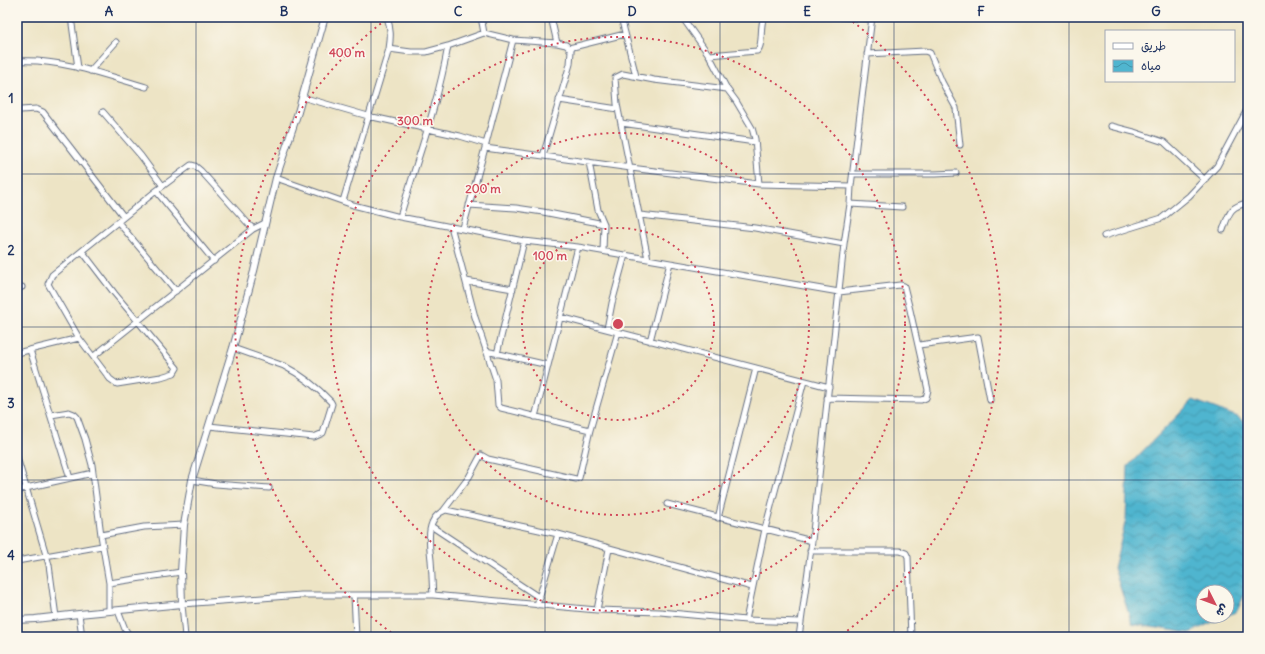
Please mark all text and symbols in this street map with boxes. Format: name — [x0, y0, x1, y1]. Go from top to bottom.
text: A — [105, 3, 114, 20]
text: B — [280, 3, 289, 20]
text: C — [454, 3, 463, 20]
text: D — [627, 3, 637, 20]
text: E — [803, 3, 811, 20]
text: F — [977, 3, 985, 20]
text: G — [1151, 3, 1161, 20]
legend — [1105, 30, 1235, 82]
text: طريق — [1141, 38, 1166, 53]
text: 400 m — [329, 45, 366, 60]
text: مياه — [1141, 58, 1161, 73]
text: 1 — [8, 90, 14, 107]
text: 300 m — [397, 113, 433, 128]
text: 200 m — [465, 181, 501, 196]
text: 2 — [7, 242, 15, 259]
text: 100 m — [533, 248, 567, 263]
centre of rings — [611, 317, 625, 331]
text: 3 — [7, 395, 15, 412]
text: 4 — [7, 547, 15, 564]
north arrow — [1195, 584, 1235, 624]
text: ش — [1213, 602, 1232, 620]

